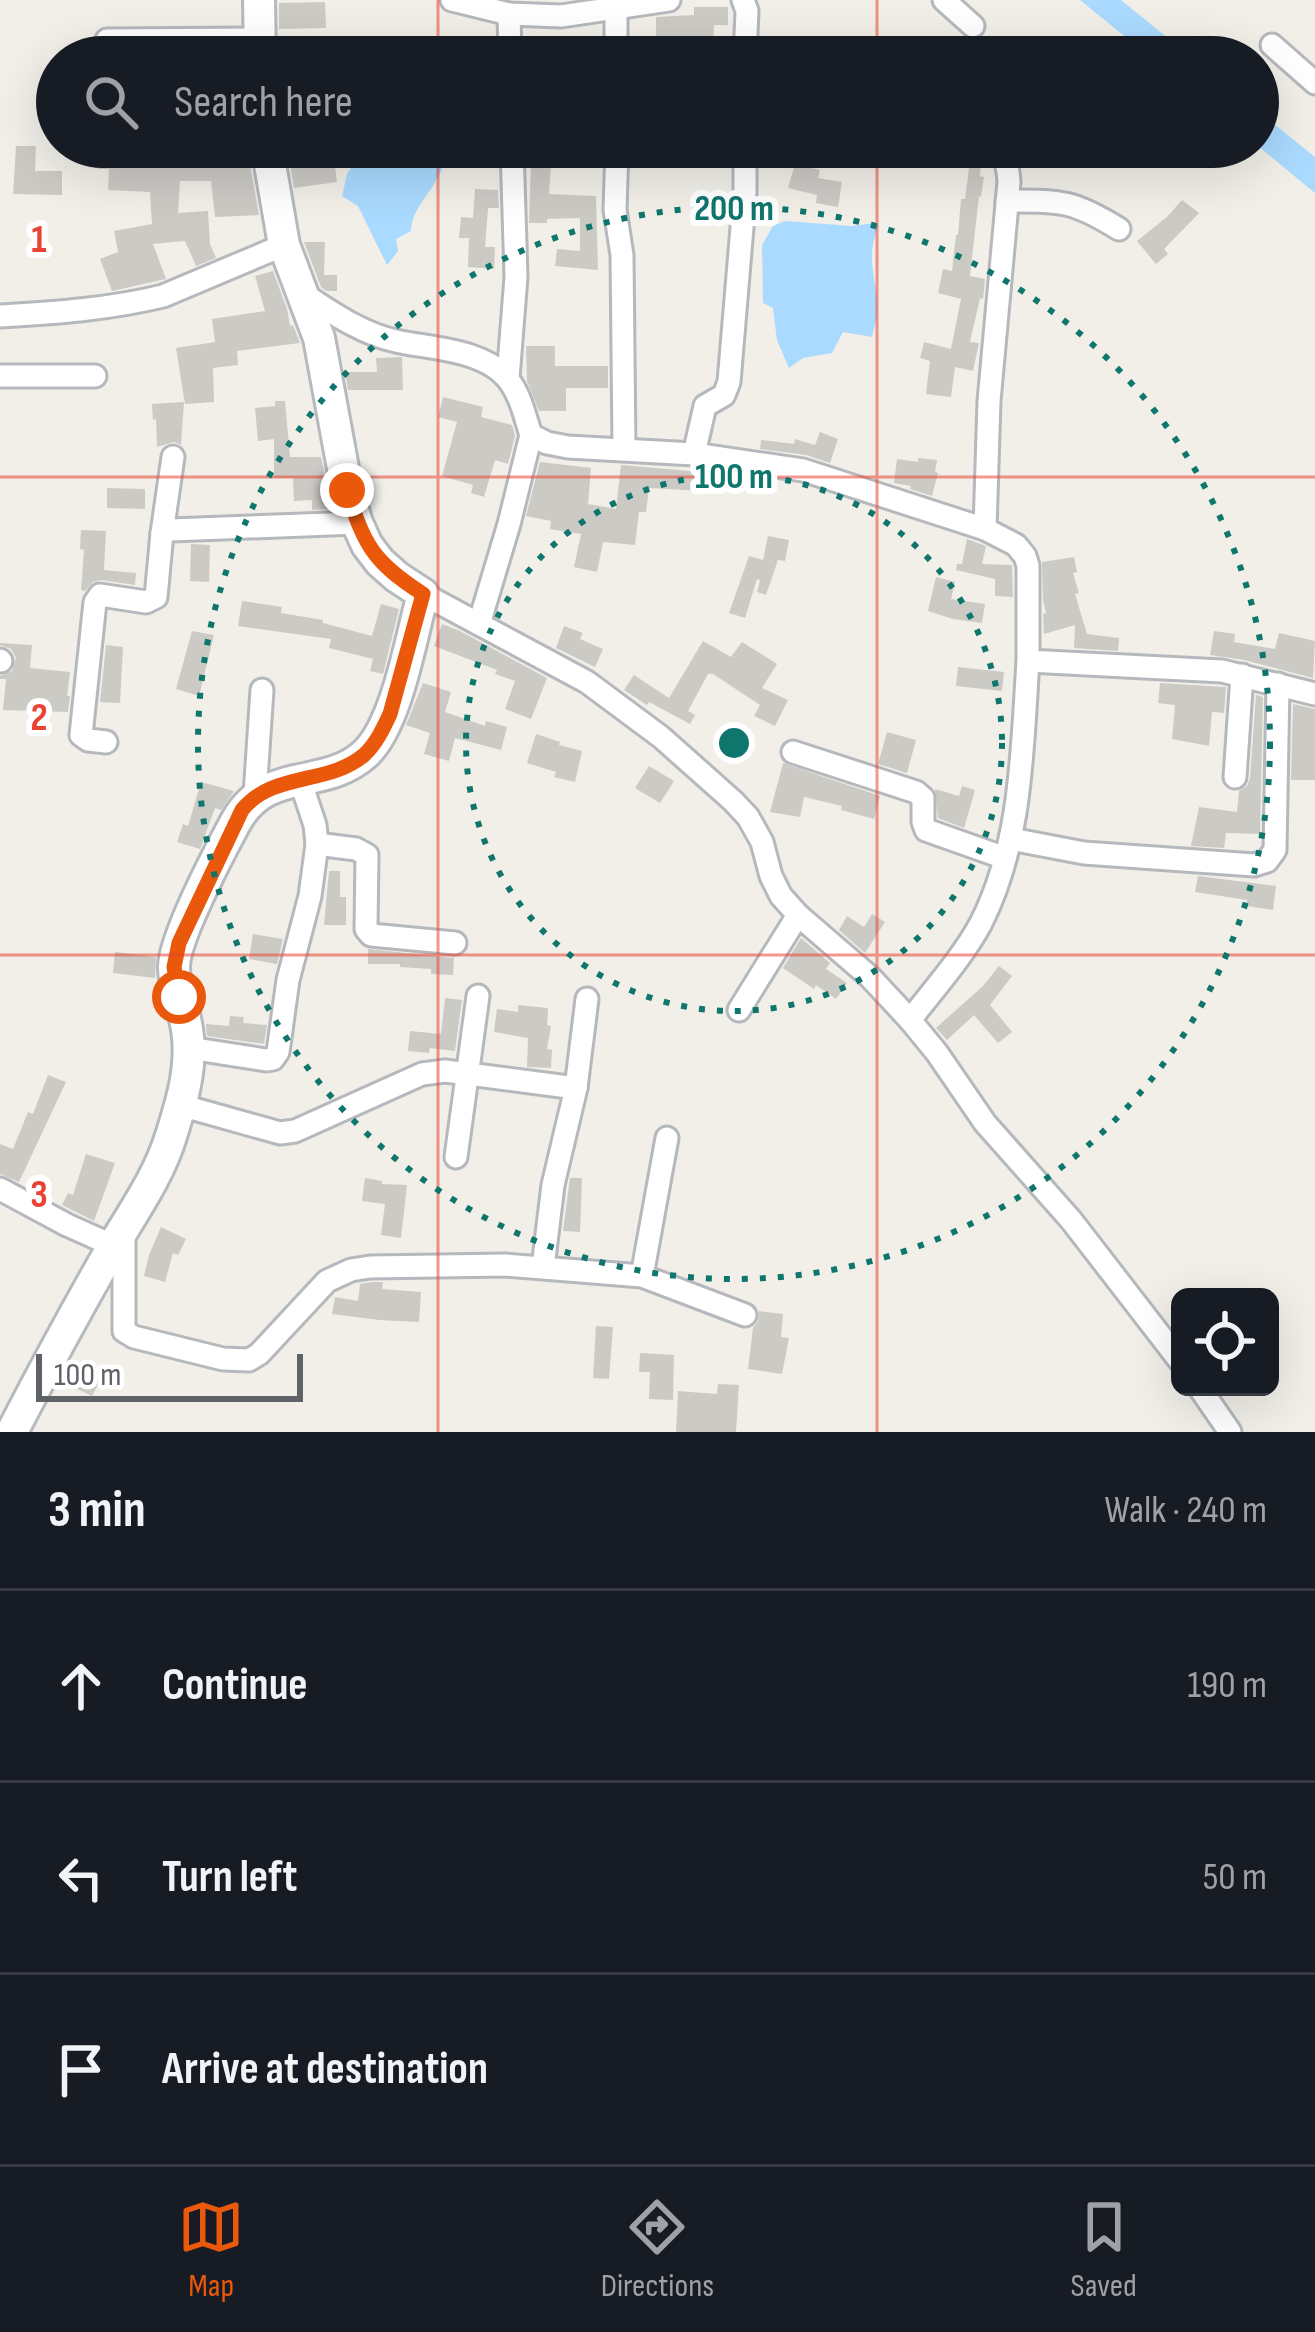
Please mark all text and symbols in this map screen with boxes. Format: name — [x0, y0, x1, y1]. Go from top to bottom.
search box — [36, 36, 1279, 168]
icon: search — [78, 69, 144, 135]
text: Search here — [174, 75, 353, 130]
text: 200 m — [694, 188, 774, 231]
text: 1 — [31, 217, 47, 264]
text: 100 m — [695, 456, 773, 499]
route end — [320, 463, 374, 517]
text: 2 — [30, 695, 48, 742]
centre of rings — [713, 722, 755, 764]
route start — [152, 970, 206, 1024]
text: 3 — [30, 1172, 48, 1219]
map controls — [1171, 1288, 1279, 1396]
button: locate — [1171, 1288, 1279, 1396]
scale bar — [36, 1348, 303, 1401]
text: 100 m — [54, 1355, 121, 1395]
text: 3 min — [48, 1480, 146, 1541]
text: Walk · 240 m — [1105, 1487, 1267, 1534]
icon: ahead — [48, 1653, 114, 1719]
text: Continue — [162, 1658, 308, 1713]
text: 190 m — [1187, 1662, 1267, 1709]
icon: left — [48, 1845, 114, 1911]
text: Turn left — [162, 1850, 297, 1905]
text: 50 m — [1203, 1854, 1267, 1901]
icon: arrive — [48, 2037, 114, 2103]
text: Arrive at destination — [162, 2042, 488, 2097]
tab: Map — [178, 2194, 244, 2306]
tab: Directions — [601, 2194, 714, 2306]
tab: Saved — [1071, 2194, 1137, 2306]

